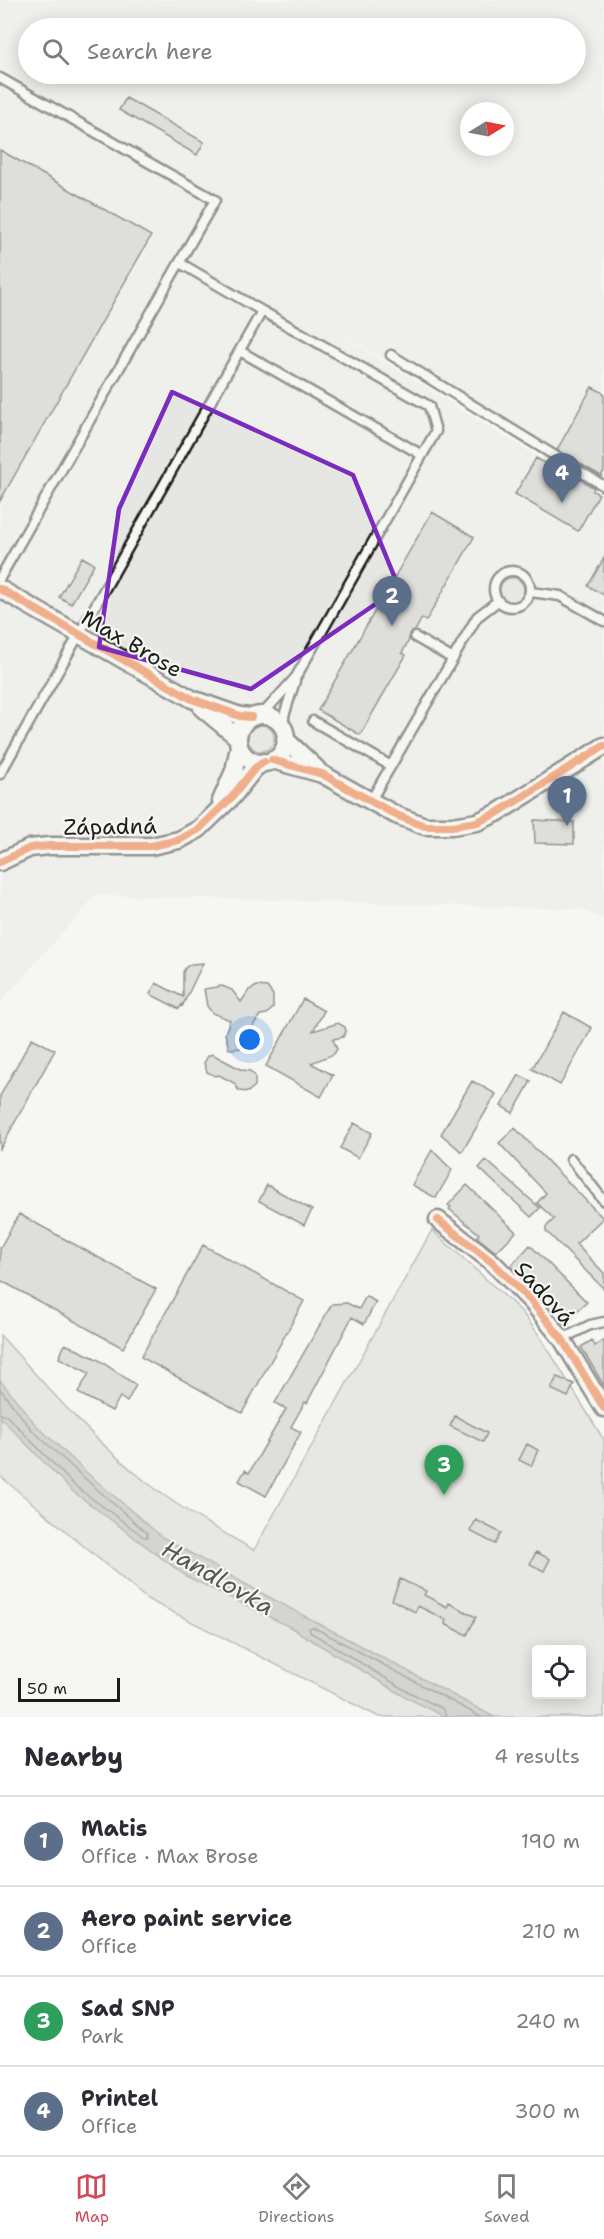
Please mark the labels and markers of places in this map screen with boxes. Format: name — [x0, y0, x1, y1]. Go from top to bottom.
pin: 4 — [542, 454, 582, 503]
pin: 2 — [372, 576, 412, 626]
pin: 1 — [548, 776, 586, 826]
pin: 3 — [424, 1446, 464, 1495]

